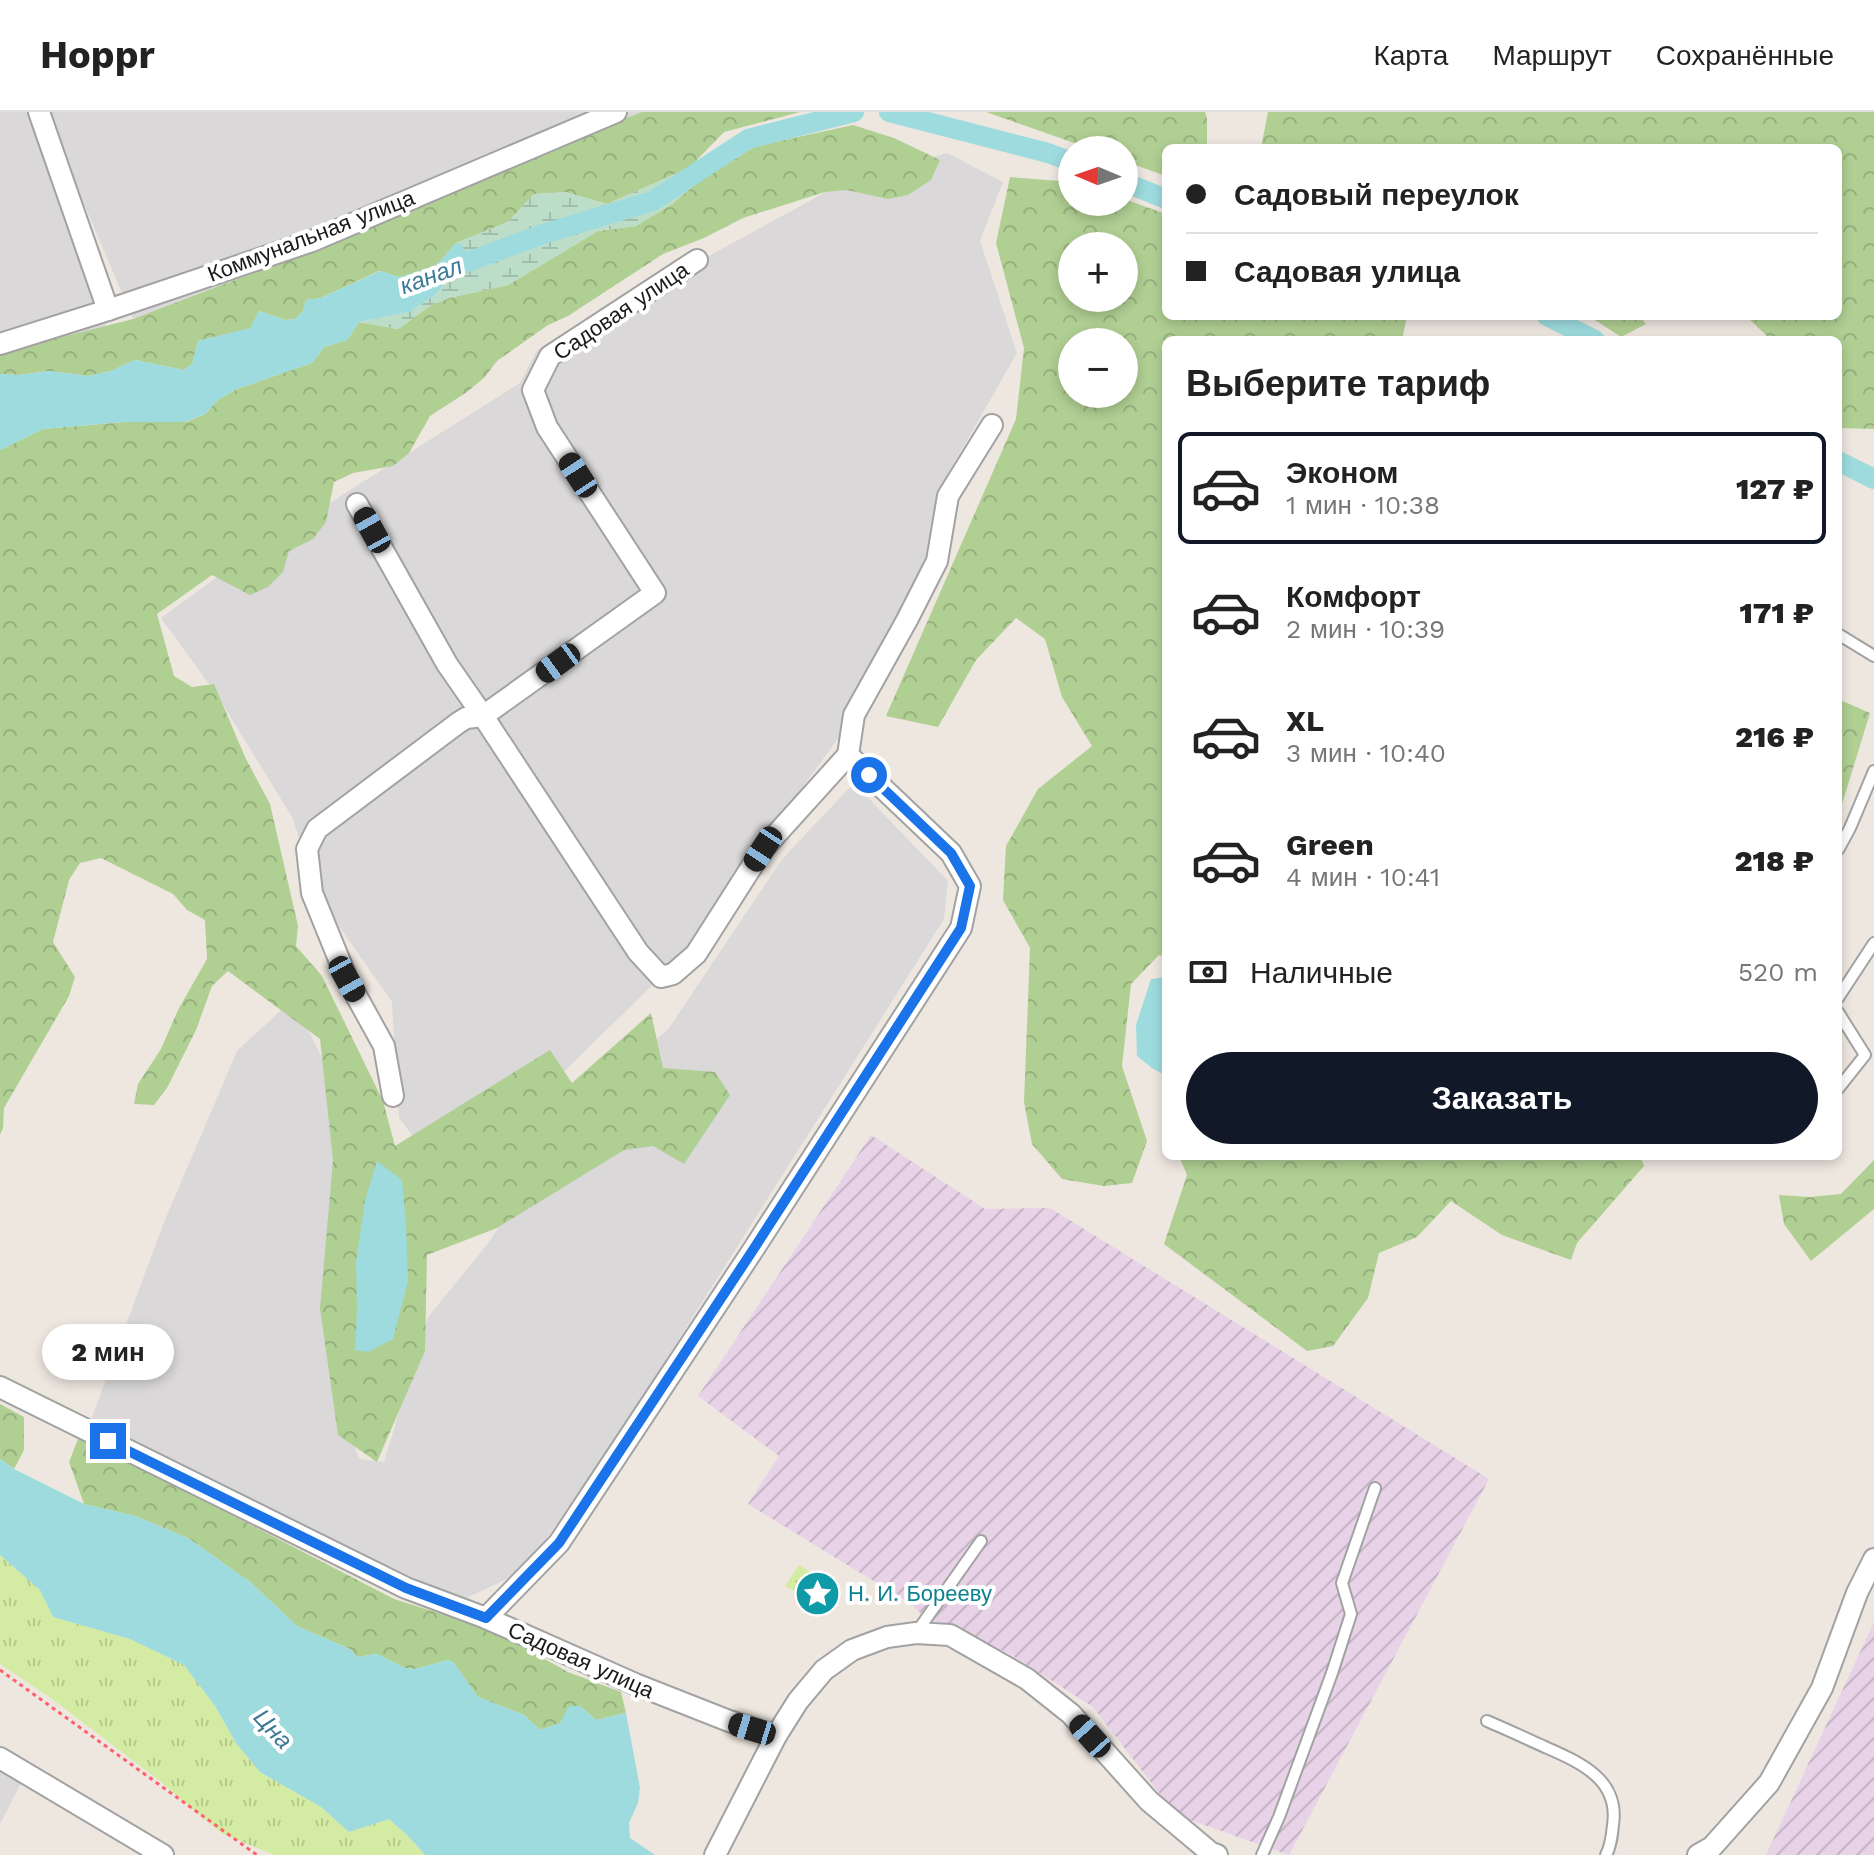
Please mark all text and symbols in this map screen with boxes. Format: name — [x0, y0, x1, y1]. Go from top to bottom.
text: Hoppr — [40, 33, 155, 77]
text: Карта — [1373, 39, 1448, 72]
text: Маршрут — [1492, 39, 1612, 72]
text: Сохранённые — [1656, 39, 1834, 72]
north arrow — [1058, 136, 1138, 216]
map controls — [1058, 136, 1138, 408]
text: Садовый переулок — [1234, 177, 1519, 212]
street label: Коммунальная улица — [204, 185, 419, 287]
button: + — [1058, 232, 1138, 312]
water label: канал — [396, 252, 467, 300]
text: Садовая улица — [1234, 254, 1460, 289]
street label: Садовая улица — [549, 256, 694, 365]
button: − — [1058, 328, 1138, 408]
text: Выберите тариф — [1186, 363, 1490, 405]
car — [555, 448, 601, 502]
icon: car — [1190, 452, 1262, 524]
text: Эконом — [1286, 455, 1399, 490]
text: 127 ₽ — [1736, 471, 1814, 506]
text: 1 мин · 10:38 — [1286, 490, 1440, 520]
car — [350, 503, 394, 557]
icon: car — [1190, 576, 1262, 648]
text: Комфорт — [1286, 579, 1421, 614]
text: 171 ₽ — [1739, 595, 1814, 630]
text: 2 мин · 10:39 — [1286, 614, 1445, 644]
car — [532, 639, 584, 687]
icon: car — [1190, 700, 1262, 772]
text: XL — [1286, 703, 1324, 738]
text: 216 ₽ — [1735, 719, 1814, 754]
text: 3 мин · 10:40 — [1286, 738, 1446, 768]
route start — [851, 757, 887, 793]
car — [740, 822, 786, 876]
icon: car — [1190, 824, 1262, 896]
text: Green — [1286, 827, 1374, 862]
text: 218 ₽ — [1735, 843, 1814, 878]
text: 4 мин · 10:41 — [1286, 862, 1440, 892]
icon: cash — [1186, 950, 1230, 994]
car — [325, 952, 369, 1006]
text: Наличные — [1250, 955, 1393, 990]
text: 520 m — [1738, 957, 1818, 987]
button: Заказать — [1186, 1052, 1818, 1144]
callout: 2 мин — [42, 1325, 174, 1381]
text: 2 мин — [71, 1337, 145, 1367]
route end — [90, 1423, 126, 1459]
place icon: Н. И. Борееву — [793, 1569, 841, 1617]
place label: Н. И. Борееву — [848, 1581, 992, 1606]
street label: Садовая улица — [504, 1617, 658, 1704]
water label: Цна — [248, 1703, 298, 1755]
car — [1065, 1710, 1115, 1762]
car — [726, 1711, 778, 1747]

